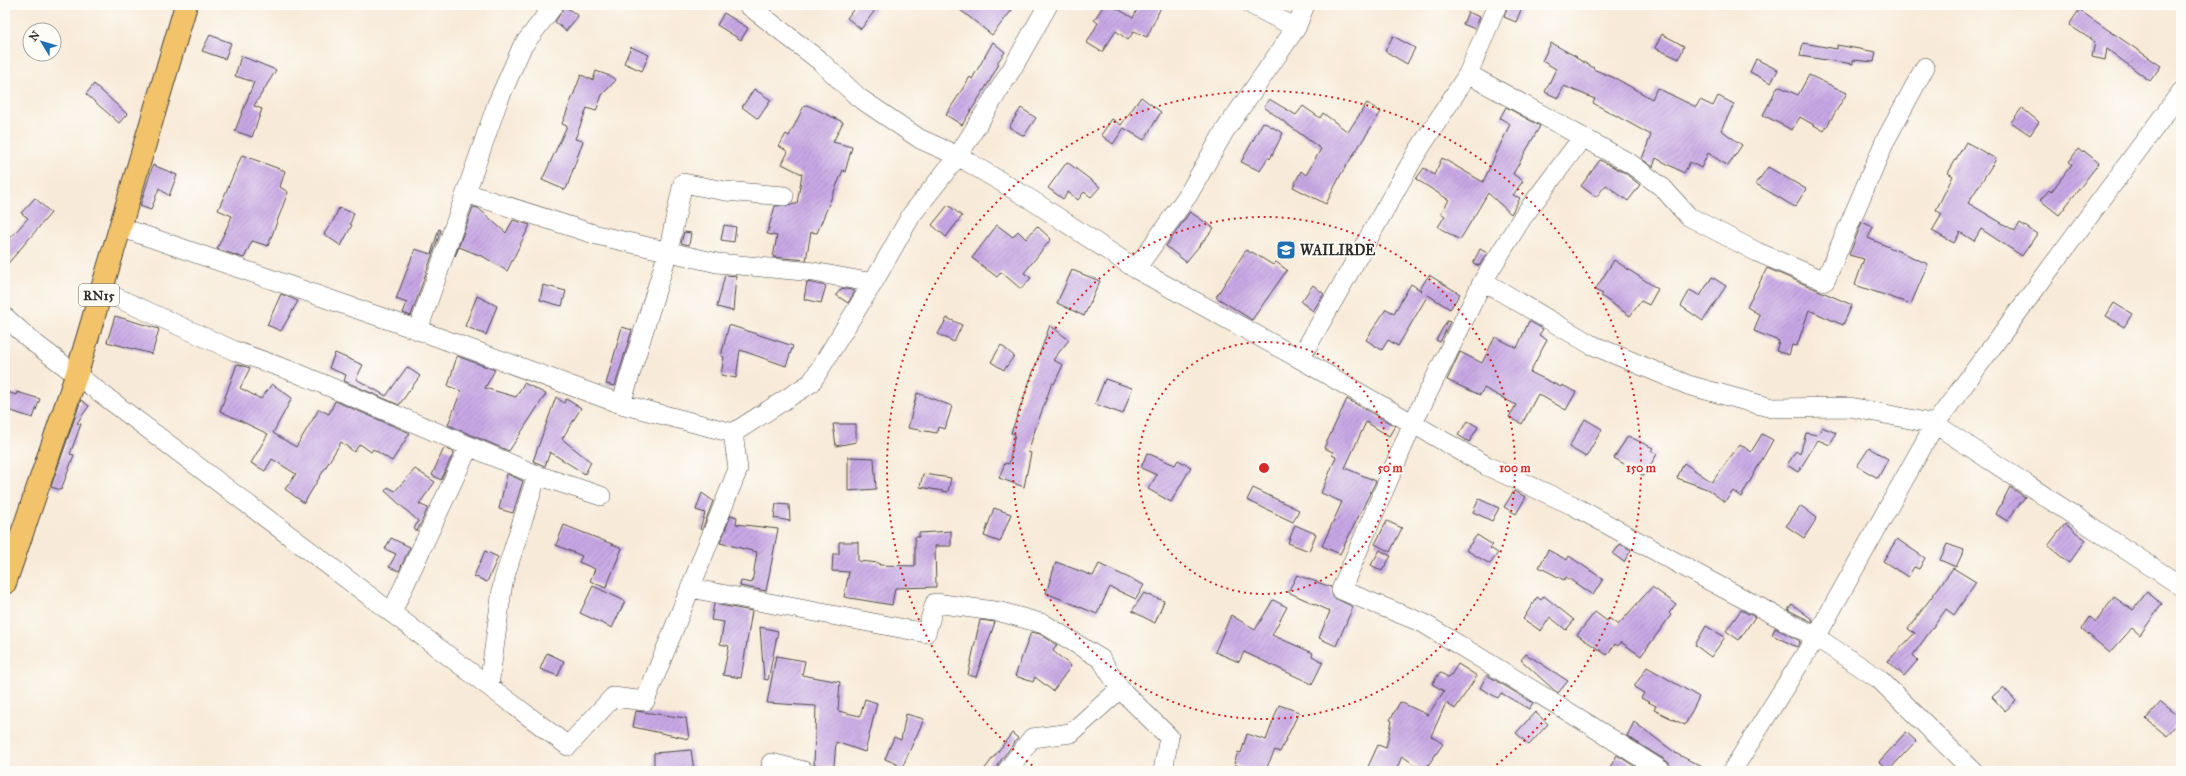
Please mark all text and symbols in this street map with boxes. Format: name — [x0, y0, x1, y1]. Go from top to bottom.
north arrow — [22, 22, 62, 62]
text: N — [27, 28, 43, 44]
school or university icon: WAILIRDE — [1275, 239, 1297, 261]
place label: WAILIRDE — [1300, 242, 1375, 259]
road number: RN15 — [79, 284, 119, 306]
centre of rings — [1257, 461, 1271, 475]
text: 50 m — [1377, 461, 1404, 475]
text: 100 m — [1499, 461, 1532, 475]
text: 150 m — [1626, 461, 1657, 475]

